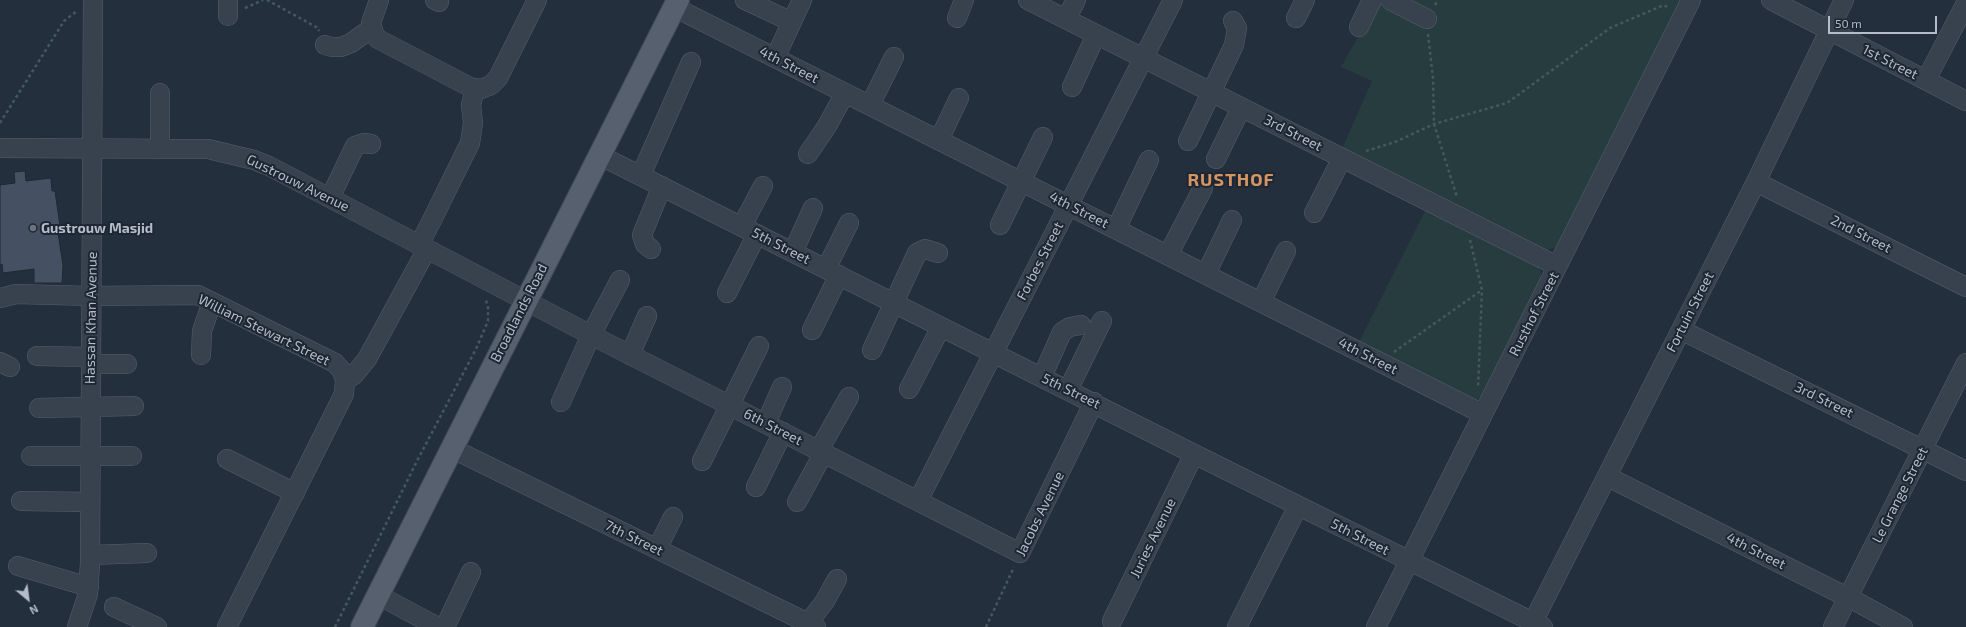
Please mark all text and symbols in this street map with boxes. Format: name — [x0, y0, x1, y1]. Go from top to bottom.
scale bar — [1830, 8, 1939, 34]
text: 50 m — [1835, 16, 1862, 30]
street label: 1st Street — [1859, 41, 1921, 83]
street label: 4th Street — [757, 43, 821, 87]
street label: 3rd Street — [1261, 111, 1325, 155]
street label: Gustrouw Avenue — [244, 151, 352, 215]
district label: RUSTHOF — [1187, 169, 1275, 191]
street label: 4th Street — [1047, 188, 1111, 232]
street label: 2nd Street — [1828, 212, 1894, 256]
street label: Forbes Street — [1013, 219, 1067, 303]
place label: Gustrouw Masjid — [41, 220, 153, 236]
marker: Gustrouw Masjid — [28, 223, 38, 233]
street label: 5th Street — [749, 224, 813, 268]
street label: Hassan Khan Avenue — [81, 252, 101, 384]
street label: Broadlands Road — [487, 261, 551, 365]
street label: Rusthof Street — [1506, 269, 1562, 359]
street label: Fortuin Street — [1663, 269, 1717, 355]
street label: William Stewart Street — [195, 291, 333, 369]
street label: 4th Street — [1336, 334, 1400, 378]
street label: 5th Street — [1039, 370, 1103, 412]
street label: 3rd Street — [1792, 379, 1856, 421]
street label: 6th Street — [741, 405, 805, 449]
street label: Le Grange Street — [1869, 444, 1931, 546]
street label: Jacobs Avenue — [1012, 469, 1068, 559]
street label: Juries Avenue — [1126, 495, 1180, 581]
street label: 5th Street — [1328, 515, 1392, 559]
street label: 7th Street — [602, 517, 666, 559]
street label: 4th Street — [1724, 529, 1788, 573]
north arrow — [8, 579, 48, 619]
text: N — [27, 602, 41, 618]

